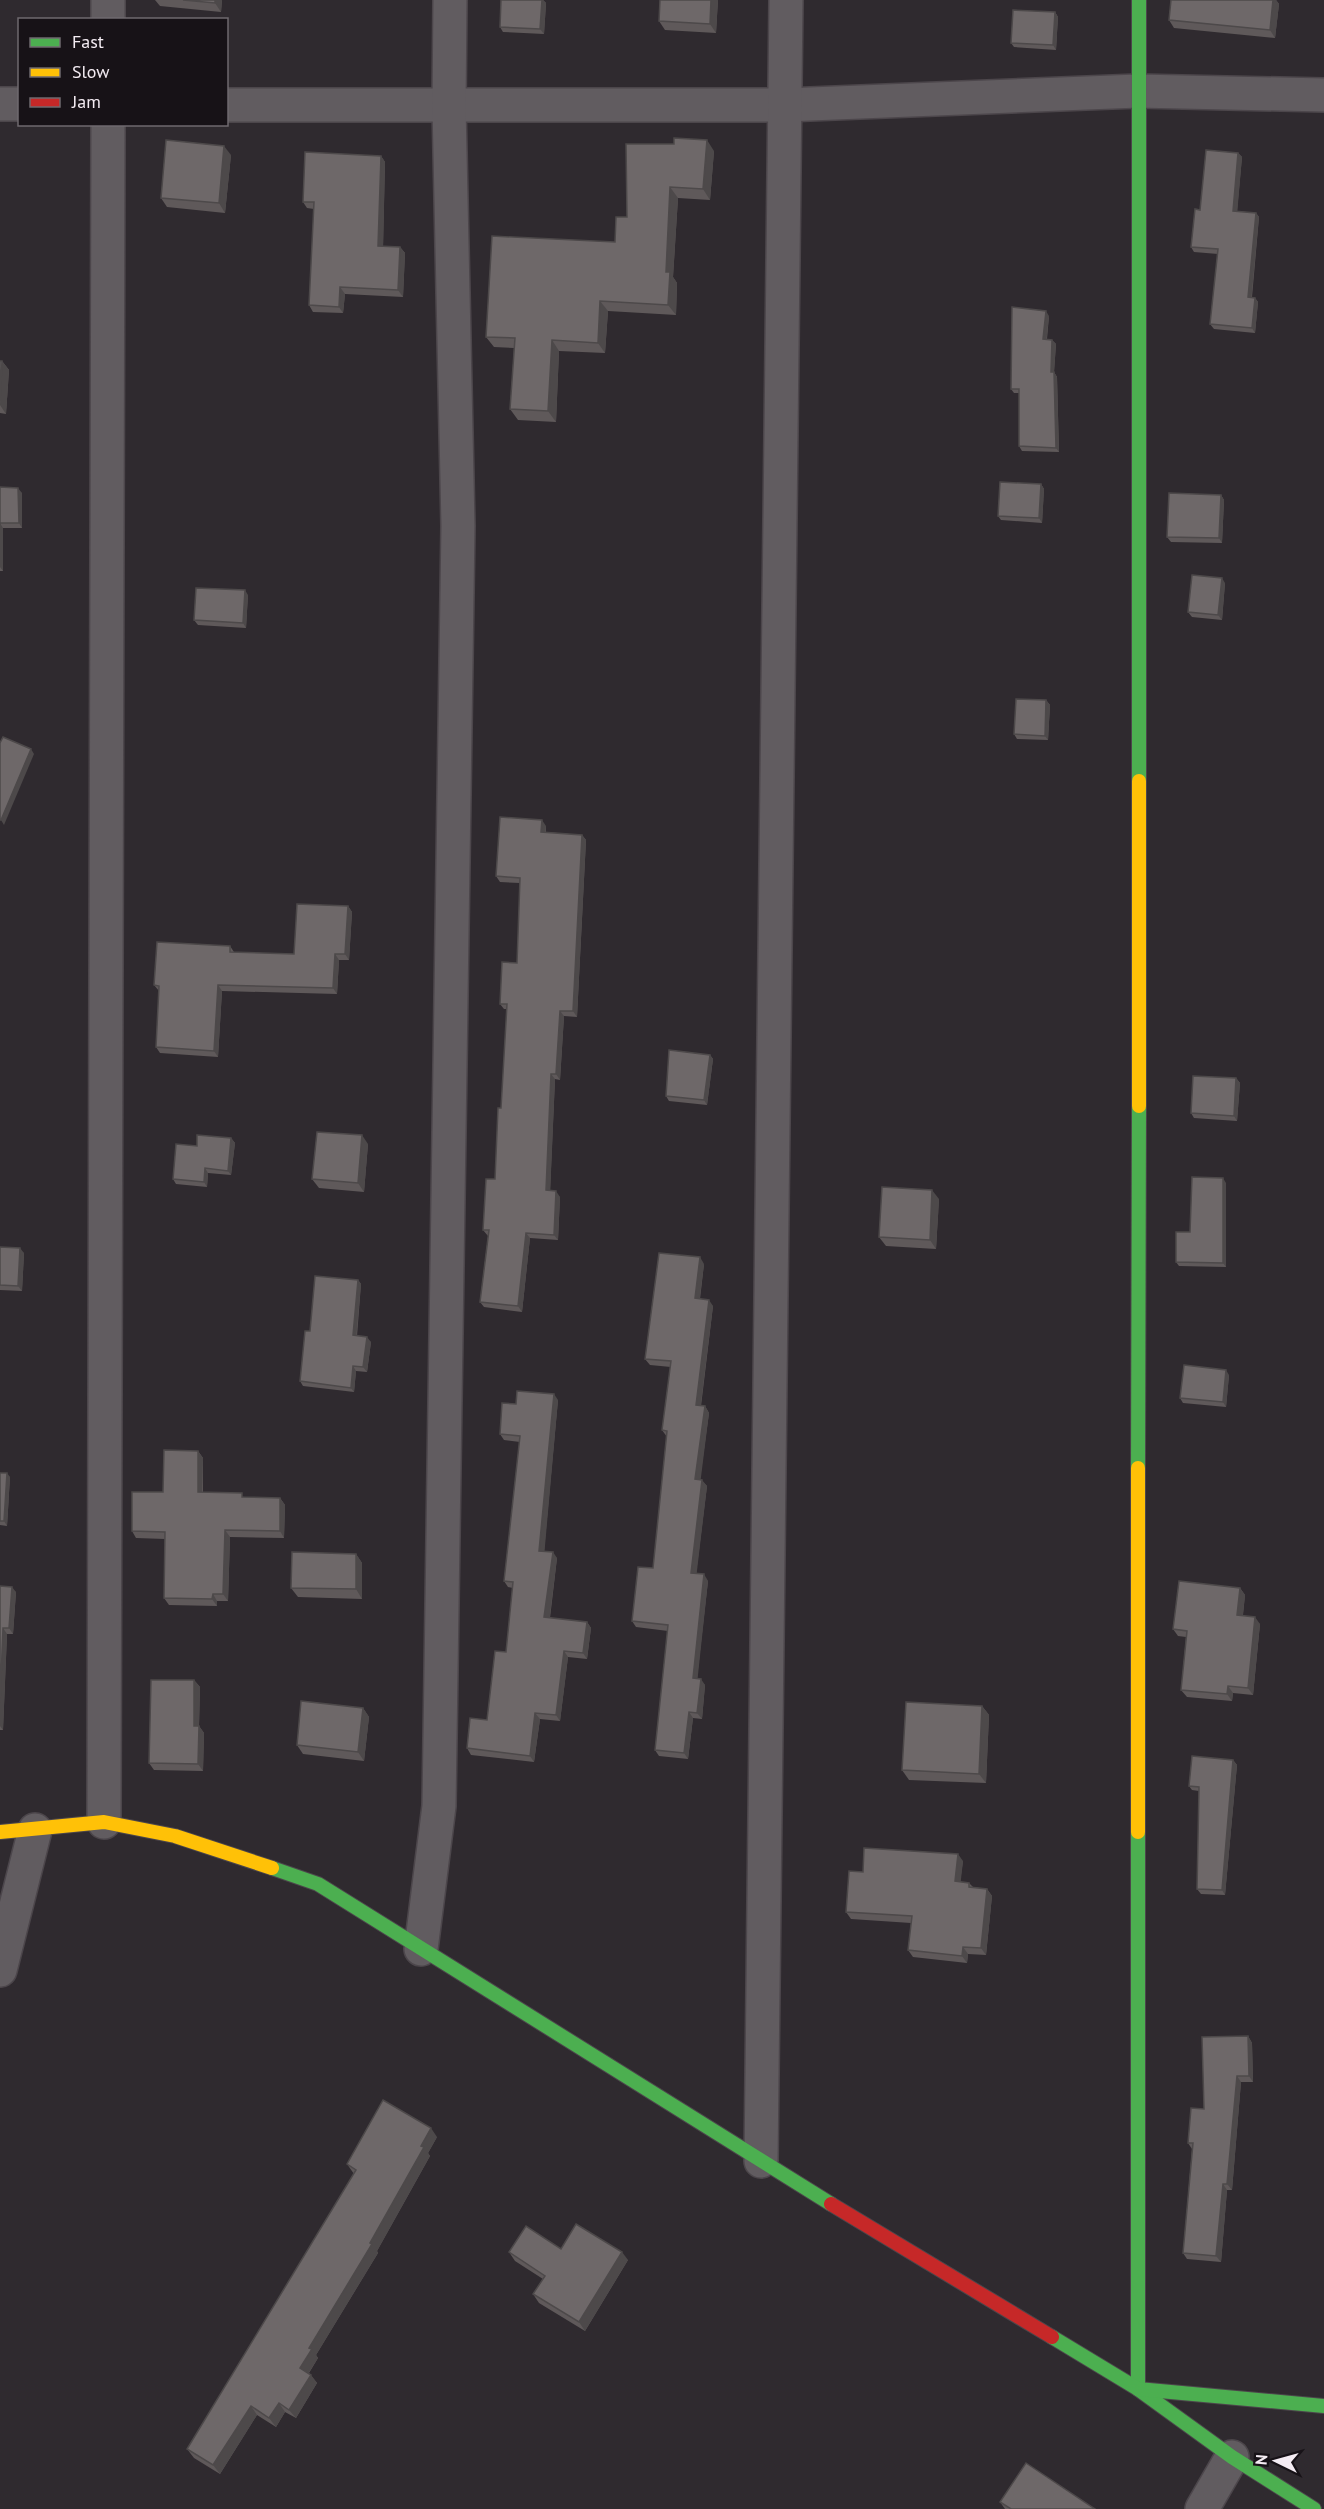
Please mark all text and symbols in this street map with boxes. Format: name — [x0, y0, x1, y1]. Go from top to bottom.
legend — [18, 18, 228, 126]
text: Fast — [72, 30, 104, 53]
text: Slow — [72, 60, 110, 83]
text: Jam — [71, 90, 101, 113]
north arrow — [1246, 2431, 1306, 2491]
text: N — [1251, 2454, 1271, 2466]

